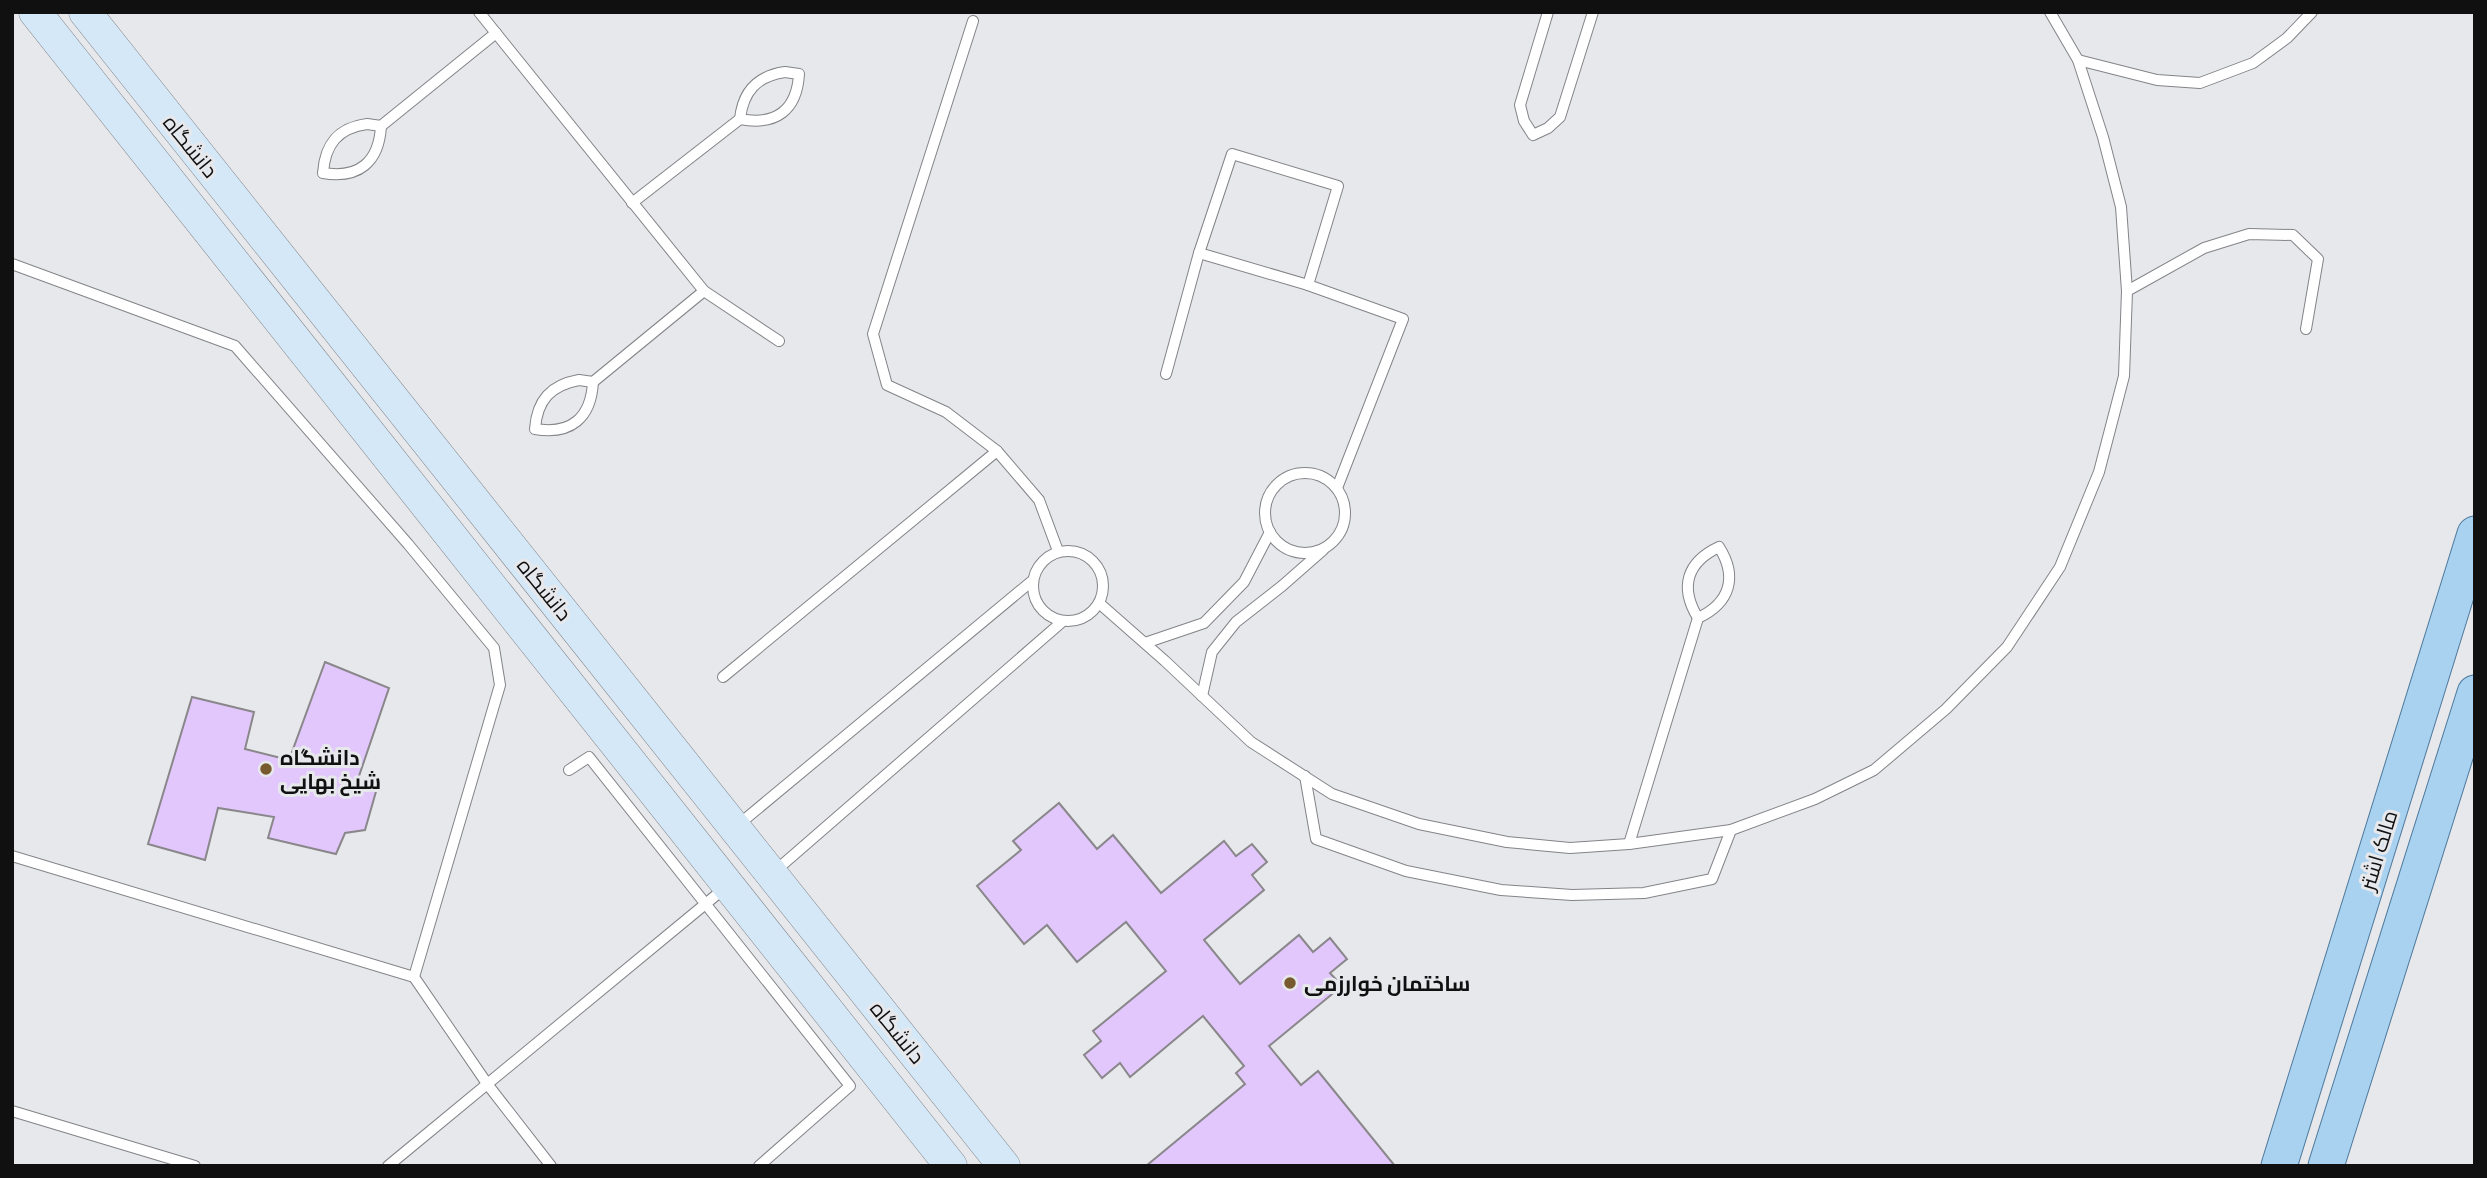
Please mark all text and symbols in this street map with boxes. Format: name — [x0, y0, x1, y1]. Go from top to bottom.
street label: دانشگاه — [157, 109, 225, 183]
street label: دانشگاه — [511, 552, 579, 626]
place label: دانشگاه شیخ بهایی — [280, 743, 381, 796]
marker: دانشگاه شیخ بهایی — [258, 761, 274, 777]
street label: مالک اشتر — [2352, 807, 2403, 894]
place label: ساختمان خوارزمی — [1304, 969, 1470, 997]
marker: ساختمان خوارزمی — [1282, 975, 1298, 991]
street label: دانشگاه — [864, 995, 932, 1069]

